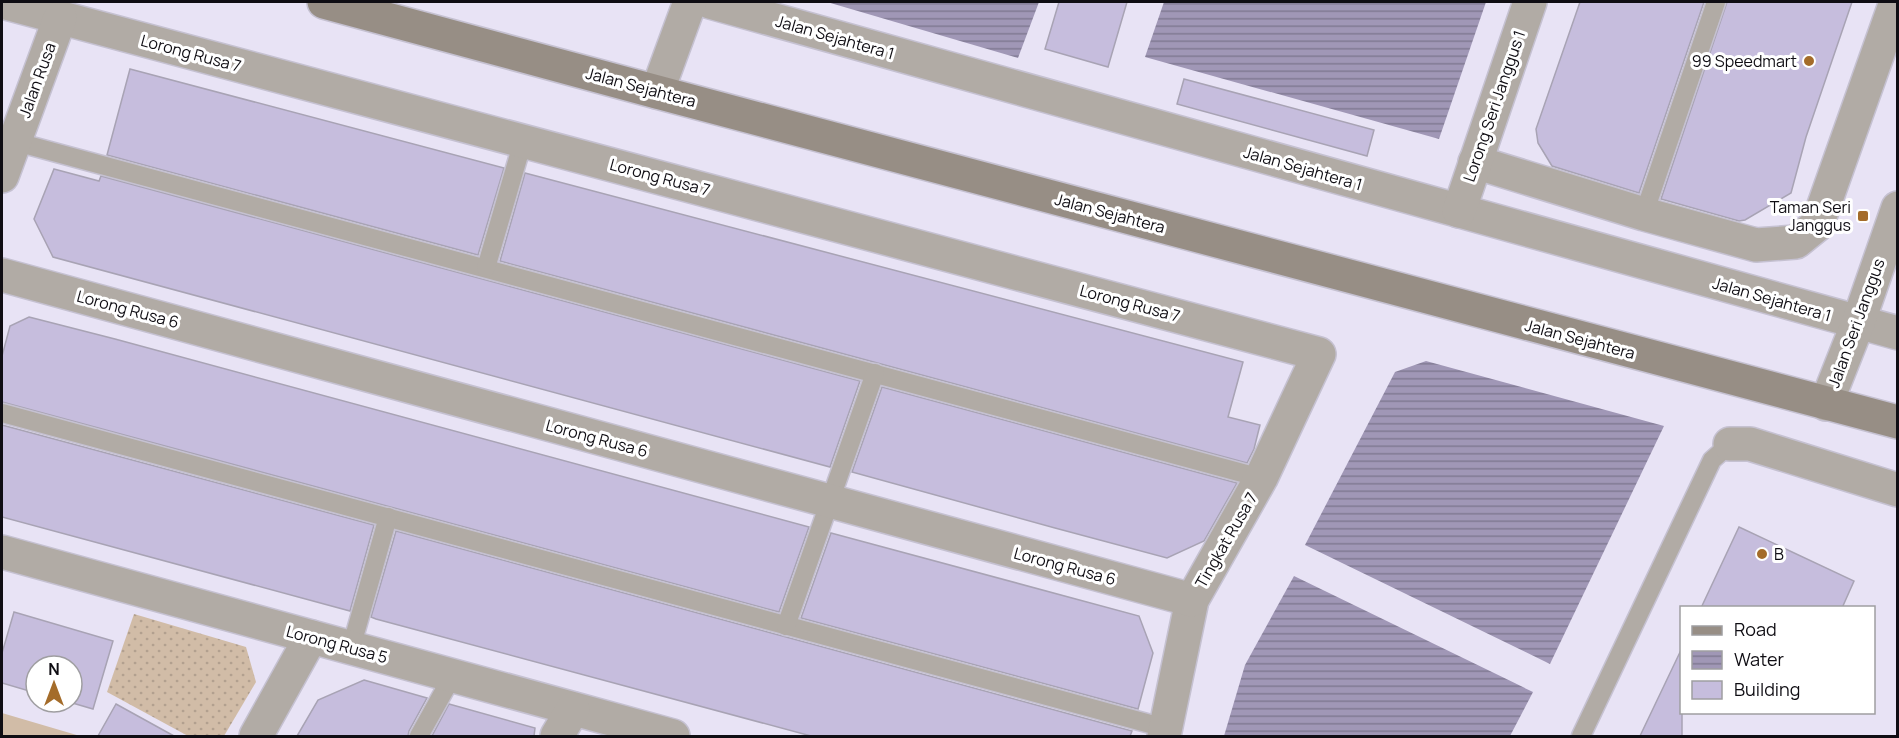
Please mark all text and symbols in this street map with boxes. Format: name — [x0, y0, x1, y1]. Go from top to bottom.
street label: Jalan Sejahtera 1 — [773, 10, 897, 64]
street label: Lorong Seri Janggus 1 — [1458, 27, 1530, 185]
street label: Lorong Rusa 7 — [138, 29, 244, 77]
street label: Jalan Rusa — [13, 39, 61, 121]
place label: 99 Speedmart — [1692, 50, 1797, 72]
marker: 99 Speedmart — [1802, 54, 1816, 68]
street label: Jalan Sejahtera — [584, 62, 698, 112]
street label: Jalan Sejahtera 1 — [1241, 141, 1365, 195]
street label: Lorong Rusa 7 — [607, 153, 713, 201]
street label: Jalan Sejahtera — [1053, 188, 1167, 238]
place label: Taman Seri Janggus — [1770, 196, 1851, 236]
marker: Taman Seri Janggus — [1856, 209, 1870, 223]
street label: Jalan Seri Janggus — [1822, 255, 1890, 391]
street label: Jalan Sejahtera 1 — [1710, 272, 1834, 326]
street label: Lorong Rusa 7 — [1077, 279, 1183, 327]
street label: Lorong Rusa 6 — [74, 285, 182, 333]
street label: Jalan Sejahtera — [1523, 314, 1637, 364]
street label: Lorong Rusa 6 — [543, 414, 651, 462]
street label: Tingkat Rusa 7 — [1190, 488, 1262, 592]
street label: Lorong Rusa 6 — [1011, 542, 1119, 590]
place label: B — [1774, 543, 1784, 565]
marker: B — [1755, 547, 1769, 561]
legend — [1680, 606, 1875, 714]
text: Road — [1734, 617, 1777, 641]
street label: Lorong Rusa 5 — [284, 620, 390, 668]
text: Water — [1734, 647, 1784, 671]
north arrow — [24, 654, 84, 714]
text: N — [48, 658, 60, 680]
text: Building — [1734, 677, 1800, 701]

